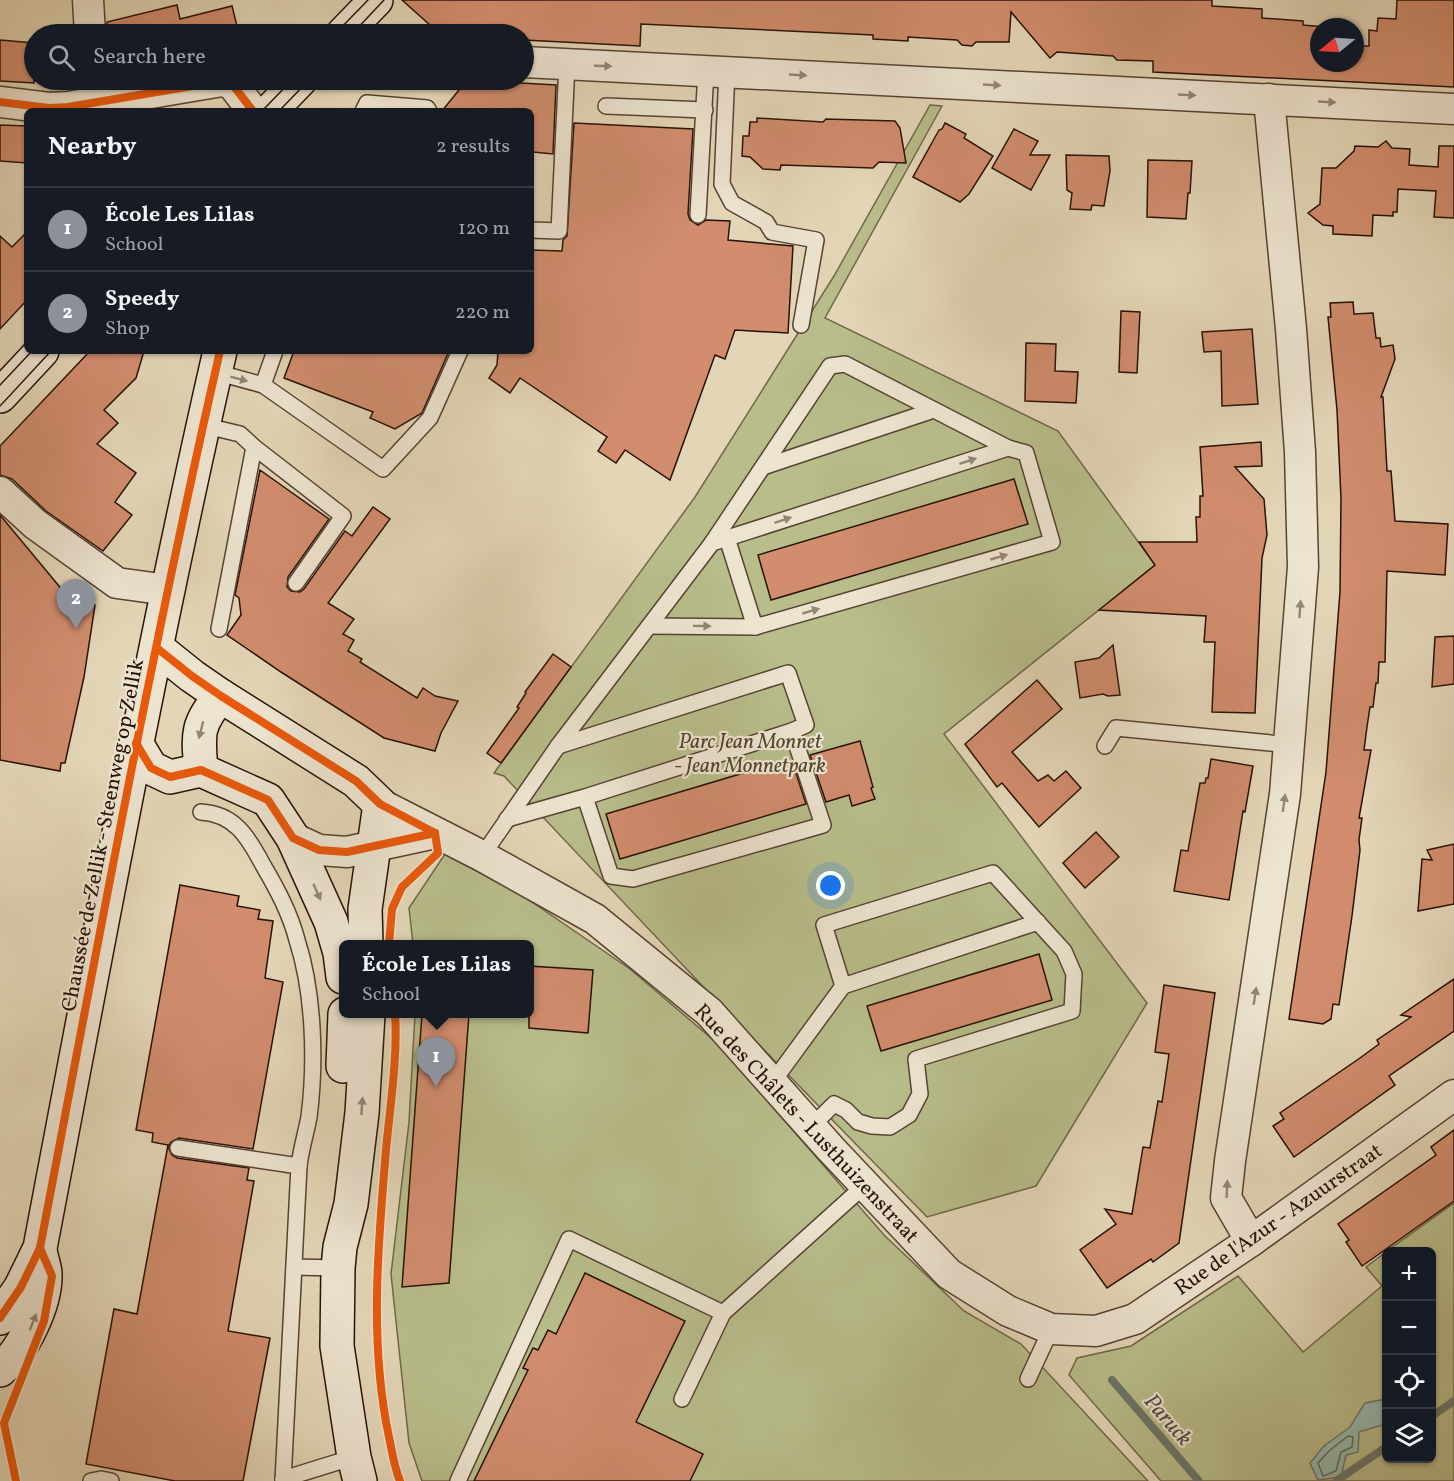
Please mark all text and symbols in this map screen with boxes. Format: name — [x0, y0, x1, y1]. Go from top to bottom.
north arrow — [1310, 18, 1364, 72]
search box — [24, 24, 534, 90]
icon: search — [45, 41, 78, 74]
text: Search here — [93, 42, 206, 73]
one-way arrow — [593, 61, 612, 70]
one-way arrow — [788, 70, 807, 79]
one-way arrow — [983, 80, 1002, 89]
one-way arrow — [1178, 90, 1197, 100]
one-way arrow — [1318, 98, 1337, 107]
text: Nearby — [48, 129, 137, 165]
text: 2 results — [436, 133, 510, 161]
text: École Les Lilas — [105, 200, 254, 231]
text: 1 — [63, 215, 72, 243]
text: 120 m — [458, 215, 510, 243]
text: School — [105, 231, 163, 259]
text: Speedy — [105, 284, 179, 315]
text: 2 — [62, 299, 73, 327]
text: 220 m — [455, 299, 510, 327]
text: Shop — [105, 315, 150, 343]
one-way arrow — [230, 374, 248, 384]
one-way arrow — [959, 456, 977, 465]
one-way arrow — [774, 515, 792, 524]
one-way arrow — [990, 552, 1008, 561]
pin: 2 — [56, 580, 96, 629]
one-way arrow — [1295, 599, 1305, 618]
one-way arrow — [802, 606, 820, 615]
one-way arrow — [693, 622, 712, 631]
street label: Chaussée de Zellik - Steenweg op Zellik — [55, 656, 152, 1014]
one-way arrow — [196, 721, 206, 739]
park label: Parc Jean Monnet - Jean Monnetpark — [674, 728, 826, 781]
one-way arrow — [1279, 793, 1288, 812]
your location — [816, 871, 845, 900]
one-way arrow — [313, 883, 322, 900]
popup — [339, 940, 534, 1018]
text: École Les Lilas — [362, 950, 511, 981]
text: School — [362, 981, 420, 1009]
one-way arrow — [1250, 986, 1259, 1005]
street label: Rue des Châlets - Lusthuizenstraat — [687, 998, 925, 1250]
pin: 1 — [416, 1038, 456, 1087]
one-way arrow — [357, 1097, 367, 1116]
street label: Rue de l'Azur - Azuurstraat — [1169, 1137, 1389, 1303]
one-way arrow — [1223, 1179, 1232, 1198]
map controls — [1382, 1247, 1436, 1463]
button: + — [1382, 1247, 1436, 1301]
button: − — [1382, 1301, 1436, 1355]
one-way arrow — [28, 1313, 38, 1331]
button: locate — [1382, 1355, 1436, 1409]
water label: Paruck — [1136, 1388, 1199, 1454]
button: layers — [1382, 1409, 1436, 1463]

